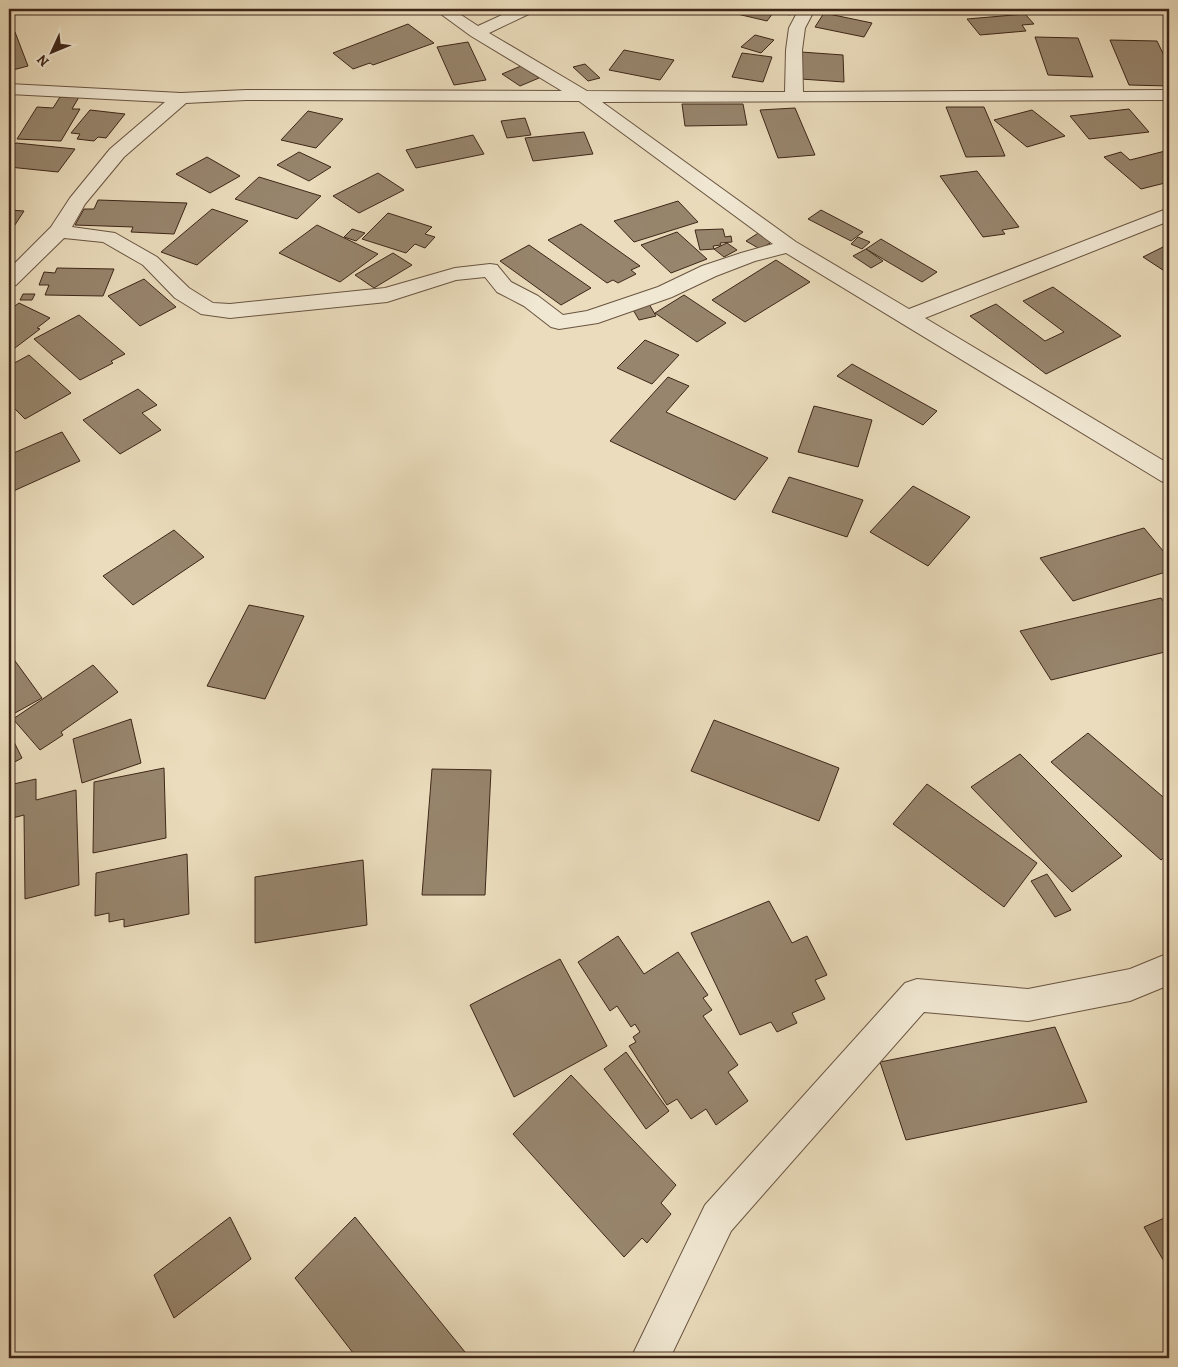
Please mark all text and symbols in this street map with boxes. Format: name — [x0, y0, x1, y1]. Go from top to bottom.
north arrow — [28, 28, 78, 78]
text: N — [33, 50, 53, 71]

